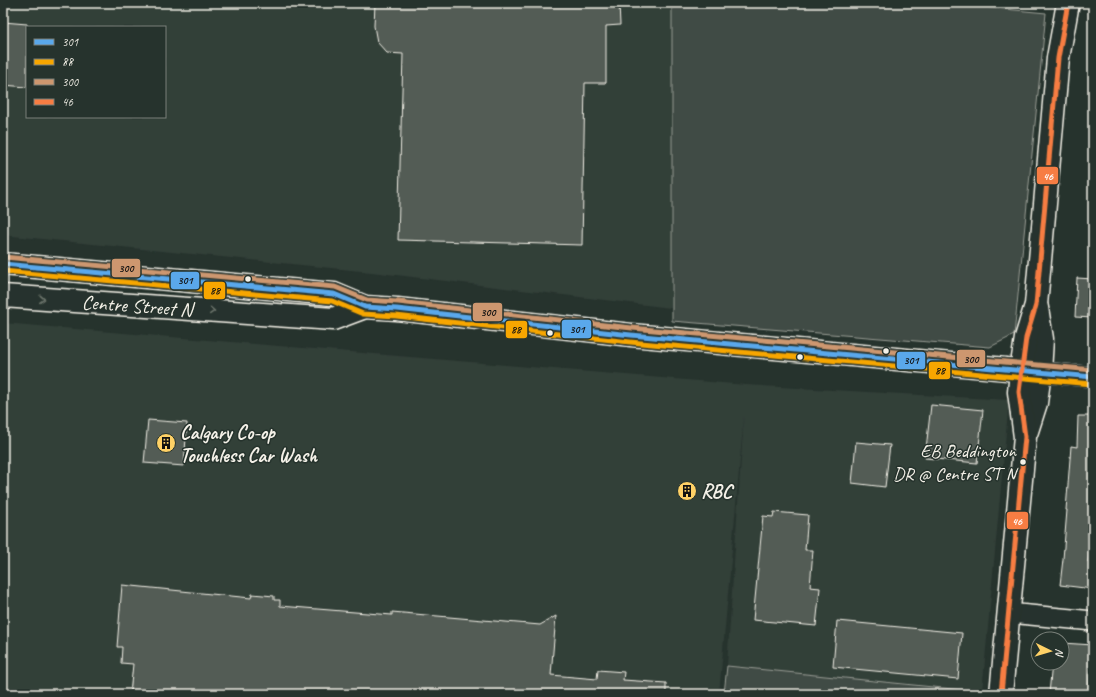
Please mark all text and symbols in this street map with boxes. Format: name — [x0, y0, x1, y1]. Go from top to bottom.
legend — [26, 26, 166, 118]
text: 301 — [62, 34, 79, 50]
text: 88 — [62, 54, 74, 70]
text: 300 — [62, 74, 80, 90]
text: 46 — [62, 94, 73, 110]
line badge: 46 — [1036, 166, 1059, 185]
text: 46 — [1043, 169, 1054, 183]
line badge: 300 — [111, 258, 141, 278]
text: 300 — [119, 261, 134, 275]
line badge: 301 — [170, 271, 200, 290]
text: 301 — [178, 273, 193, 287]
unlabelled marker — [243, 274, 253, 284]
line badge: 88 — [203, 281, 226, 300]
text: 88 — [210, 283, 222, 297]
street label: Centre Street N — [81, 290, 196, 323]
one-way arrow — [39, 294, 45, 303]
line badge: 300 — [472, 302, 503, 322]
text: 300 — [481, 305, 496, 319]
one-way arrow — [209, 306, 215, 315]
line badge: 301 — [561, 319, 592, 339]
line badge: 88 — [505, 320, 528, 339]
text: 88 — [511, 322, 523, 336]
text: 301 — [570, 322, 585, 336]
unlabelled marker — [545, 328, 555, 338]
unlabelled marker — [881, 346, 891, 356]
line badge: 300 — [956, 349, 986, 368]
line badge: 301 — [896, 351, 926, 370]
unlabelled marker — [795, 352, 805, 362]
text: 300 — [964, 352, 979, 366]
text: 301 — [904, 353, 919, 367]
line badge: 88 — [928, 361, 951, 380]
text: 88 — [935, 363, 947, 377]
place label: Calgary Co-op Touchless Car Wash — [180, 420, 318, 468]
building icon: Calgary Co-op Touchless Car Wash — [155, 432, 177, 454]
place label: EB Beddington DR @ Centre ST N — [893, 439, 1019, 486]
marker: EB Beddington DR @ Centre ST N — [1018, 457, 1028, 467]
place label: RBC — [701, 479, 735, 504]
building icon: RBC — [676, 480, 698, 502]
line badge: 46 — [1006, 511, 1029, 530]
text: 46 — [1012, 514, 1023, 528]
north arrow — [1030, 631, 1070, 671]
text: N — [1053, 648, 1067, 658]

